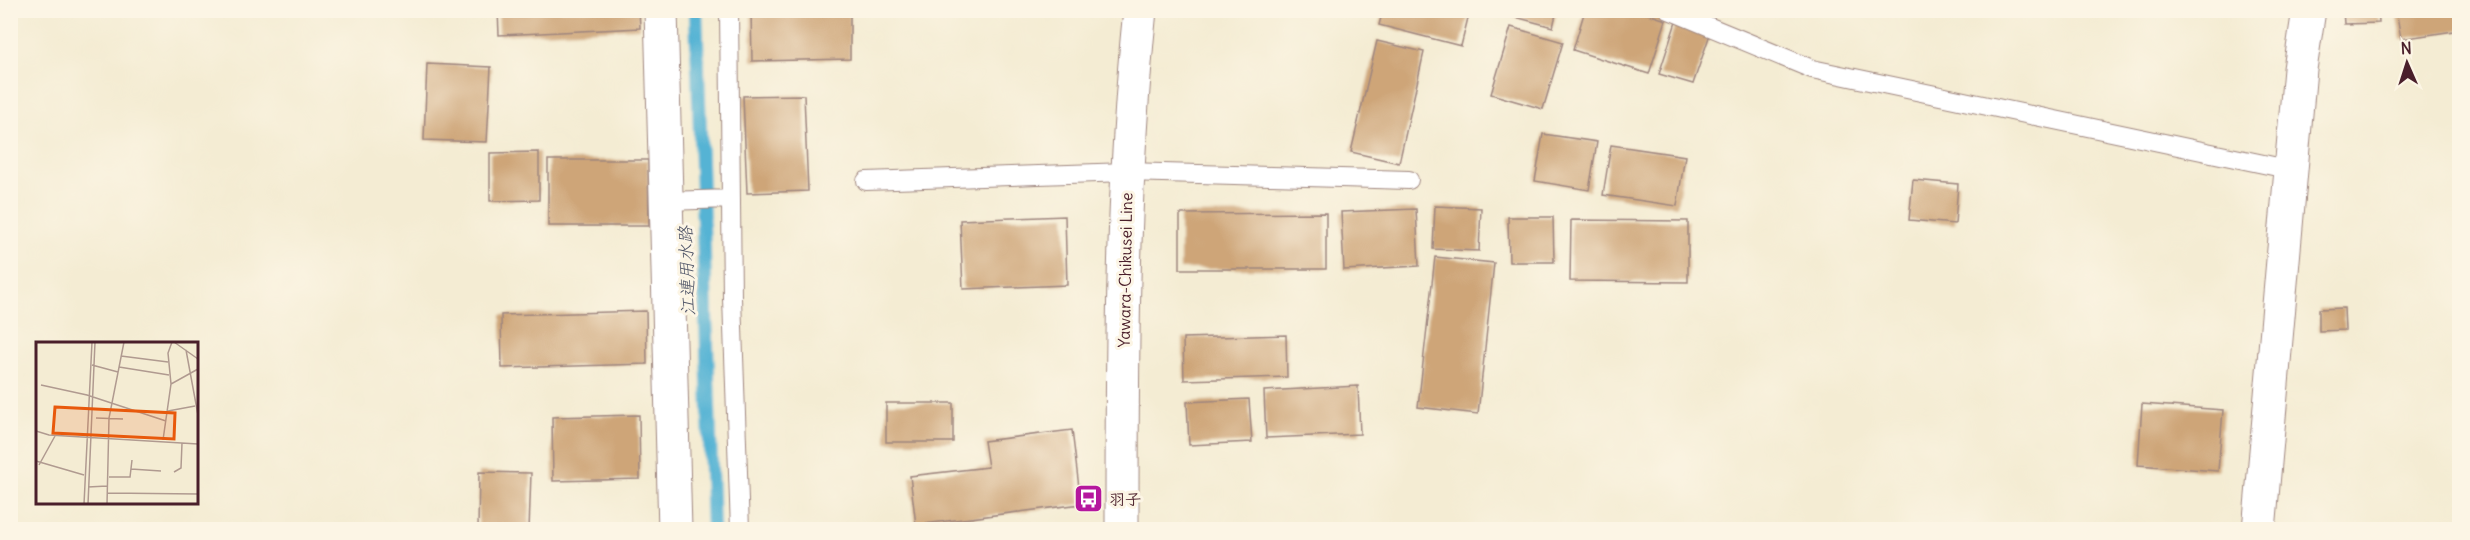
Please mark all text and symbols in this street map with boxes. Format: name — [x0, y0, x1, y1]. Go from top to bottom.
north arrow — [2377, 33, 2437, 93]
text: N — [2400, 38, 2412, 58]
street label: Yawara-Chikusei Line — [1114, 192, 1136, 348]
water label: 江連用水路 — [673, 225, 700, 316]
inset map — [36, 342, 198, 504]
bus stop icon: 羽子 — [1072, 483, 1104, 515]
place label: 羽子 — [1109, 489, 1141, 509]

